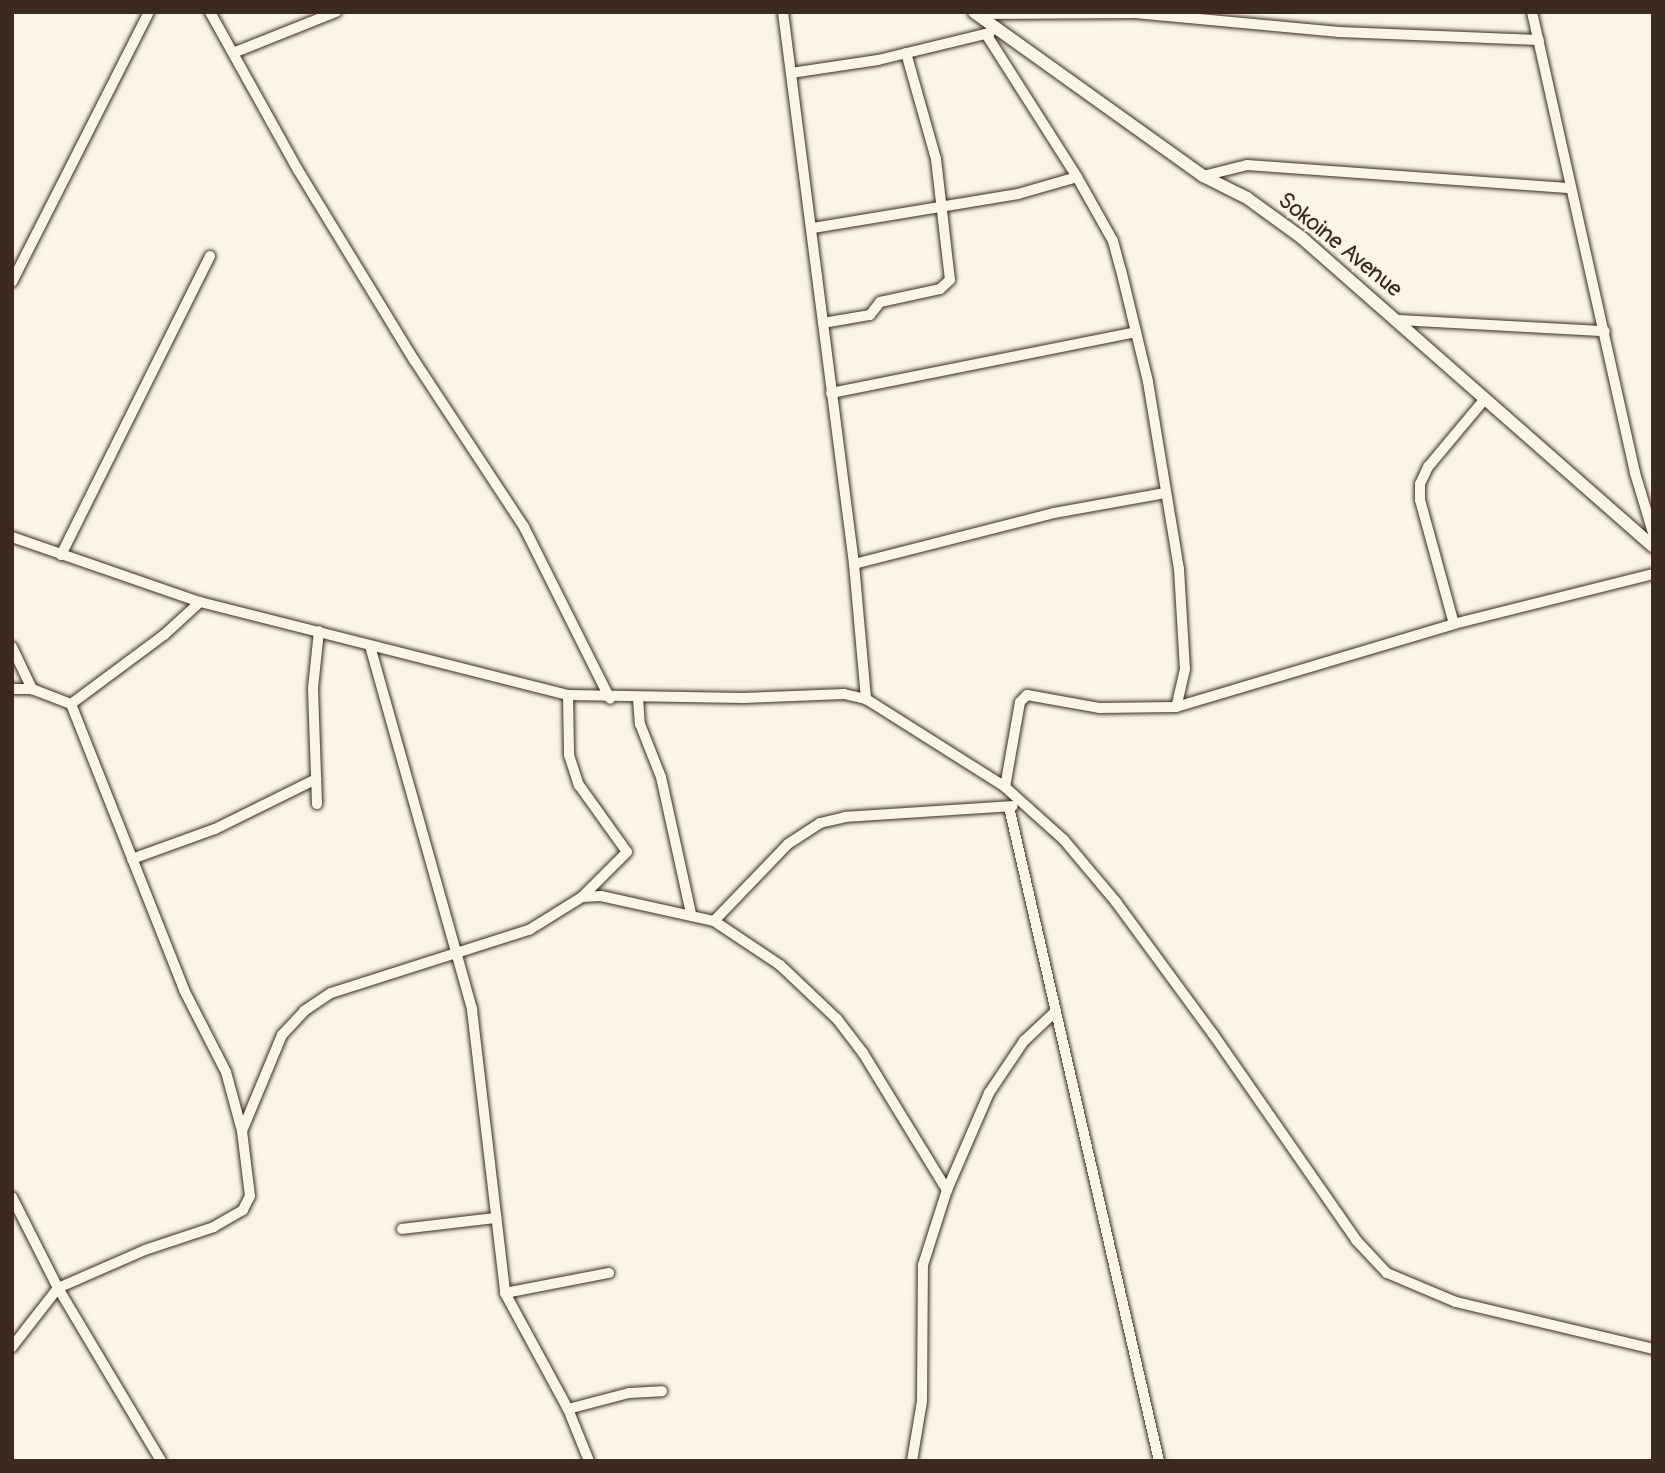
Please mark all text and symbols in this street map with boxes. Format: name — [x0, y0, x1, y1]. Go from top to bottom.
street label: Sokoine Avenue — [1272, 187, 1408, 303]

